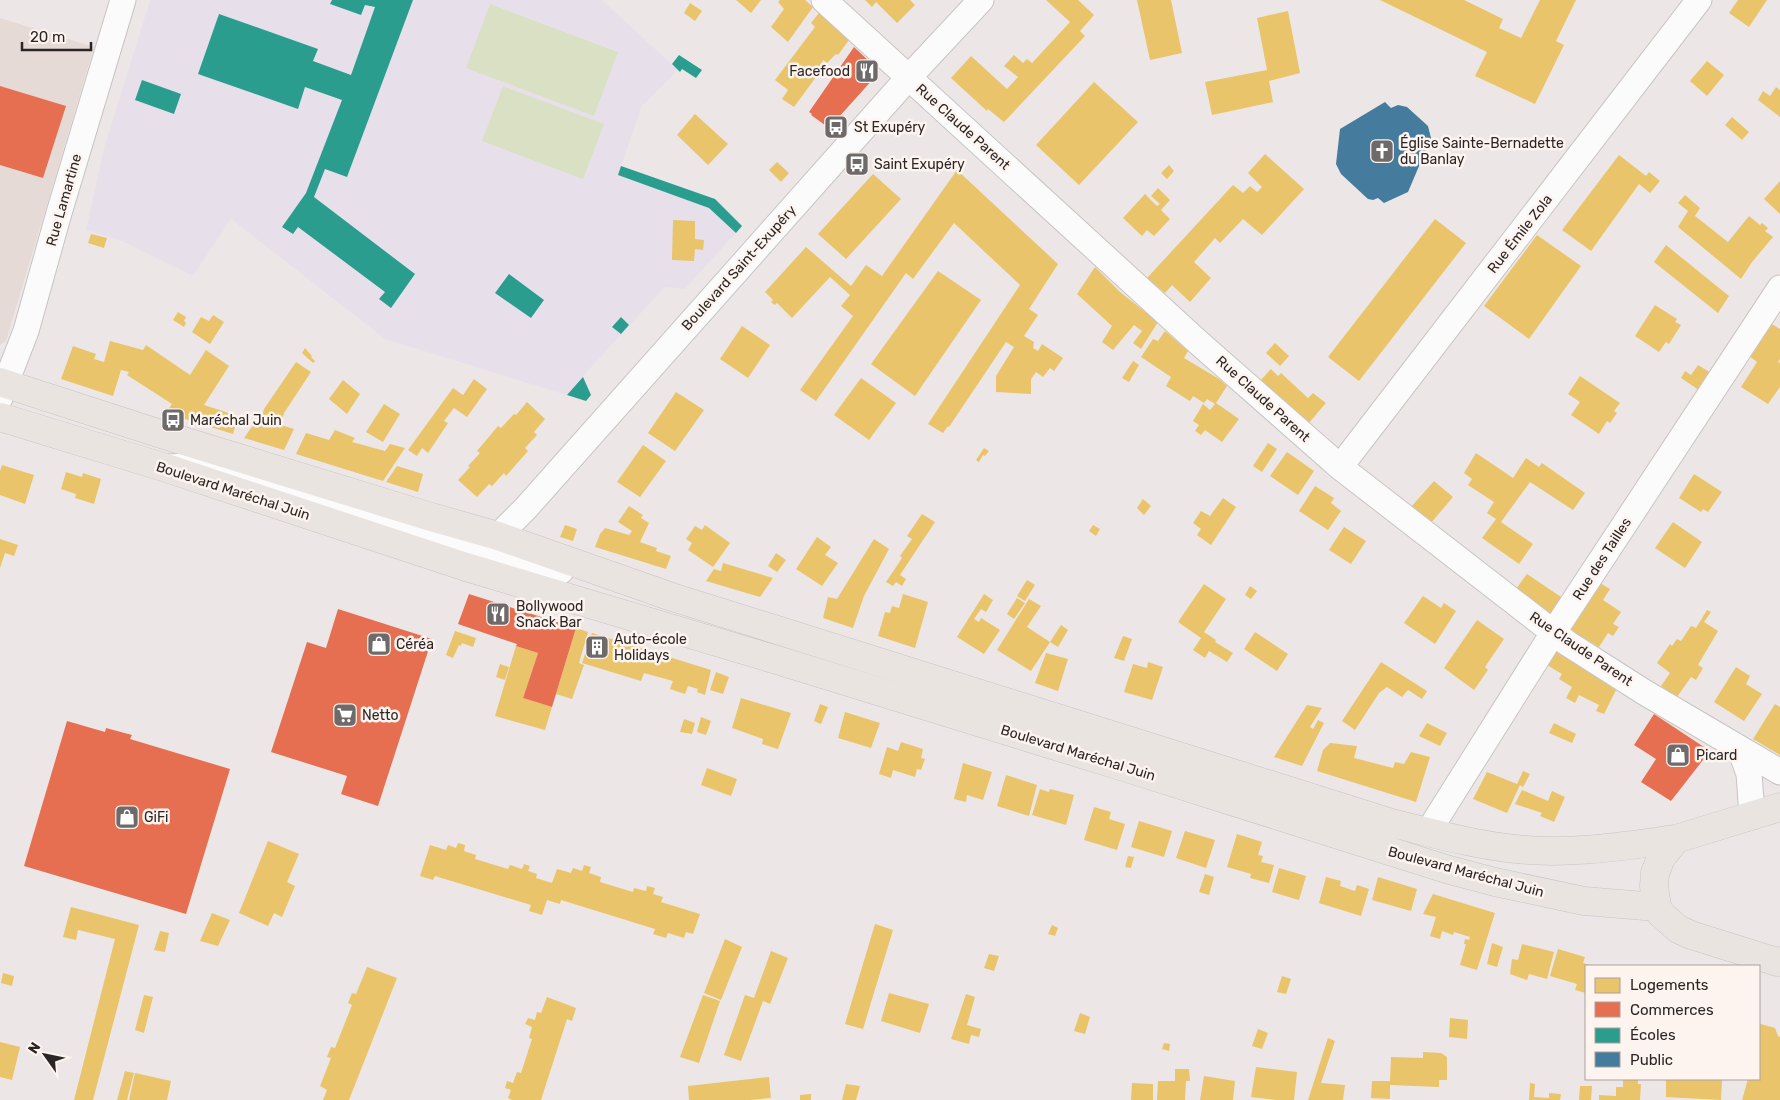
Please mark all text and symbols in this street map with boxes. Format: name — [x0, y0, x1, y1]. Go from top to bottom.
scale bar — [22, 20, 91, 52]
text: 20 m — [30, 28, 65, 46]
restaurant icon: Facefood — [854, 58, 880, 84]
place label: Facefood — [789, 63, 850, 80]
street label: Rue Claude Parent — [912, 80, 1014, 174]
bus stop icon: St Exupéry — [823, 114, 849, 140]
place label: St Exupéry — [854, 119, 926, 136]
place label: Église Sainte-Bernadette du Banlay — [1400, 134, 1564, 168]
church icon: Église Sainte-Bernadette du Banlay — [1369, 138, 1395, 164]
bus stop icon: Saint Exupéry — [844, 151, 870, 177]
street label: Rue Lamartine — [43, 152, 85, 248]
place label: Saint Exupéry — [874, 156, 965, 173]
street label: Rue Émile Zola — [1483, 191, 1556, 277]
street label: Boulevard Saint-Exupéry — [678, 202, 800, 334]
street label: Rue Claude Parent — [1212, 352, 1314, 446]
bus stop icon: Maréchal Juin — [160, 407, 186, 433]
place label: Maréchal Juin — [190, 412, 282, 429]
street label: Boulevard Maréchal Juin — [154, 458, 312, 524]
street label: Rue des Tailles — [1569, 515, 1635, 603]
place label: Bollywood Snack Bar — [516, 598, 583, 631]
restaurant icon: Bollywood Snack Bar — [485, 601, 511, 627]
street label: Rue Claude Parent — [1526, 608, 1636, 690]
shop icon: Céréa — [366, 631, 392, 657]
place label: Auto-école Holidays — [614, 631, 687, 664]
building icon: Auto-école Holidays — [584, 634, 610, 660]
place label: Céréa — [396, 636, 434, 653]
supermarket icon: Netto — [332, 702, 358, 728]
place label: Netto — [362, 707, 399, 724]
street label: Boulevard Maréchal Juin — [999, 721, 1157, 785]
shop icon: Picard — [1665, 742, 1691, 768]
place label: Picard — [1696, 747, 1737, 764]
shop icon: GiFi — [114, 804, 140, 830]
place label: GiFi — [144, 809, 169, 826]
street label: Boulevard Maréchal Juin — [1386, 843, 1546, 901]
legend — [1585, 965, 1760, 1080]
text: Logements — [1630, 976, 1709, 994]
text: Commerces — [1630, 1001, 1714, 1019]
text: Écoles — [1630, 1026, 1676, 1044]
north arrow — [20, 1030, 70, 1080]
text: N — [25, 1039, 44, 1057]
text: Public — [1630, 1051, 1673, 1069]

